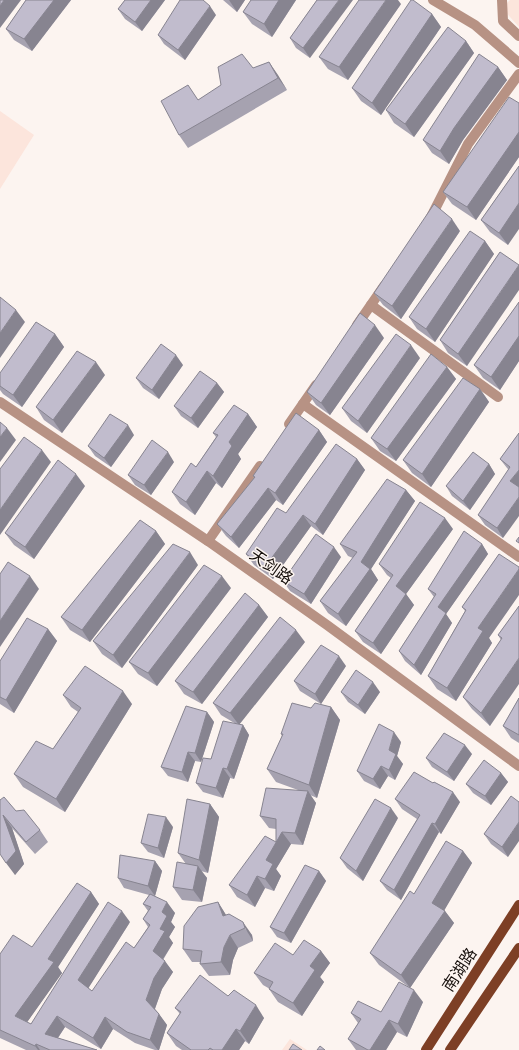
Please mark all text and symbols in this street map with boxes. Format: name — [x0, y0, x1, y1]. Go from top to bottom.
street label: 天剑路 — [247, 546, 296, 587]
street label: 南湖路 — [439, 945, 480, 994]

